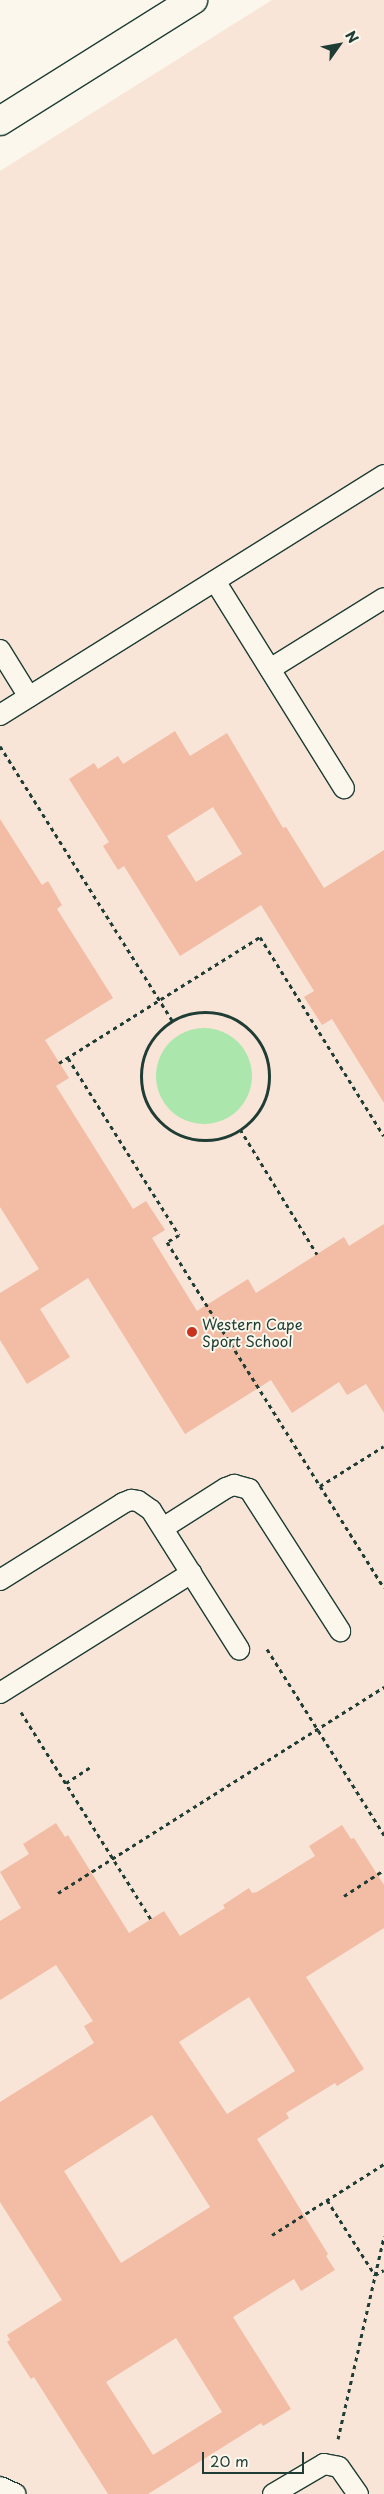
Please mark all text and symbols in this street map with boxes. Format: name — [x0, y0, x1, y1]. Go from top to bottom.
north arrow — [314, 20, 364, 70]
text: N — [340, 27, 364, 47]
place label: Western Cape Sport School — [202, 1314, 303, 1349]
marker: Western Cape Sport School — [186, 1326, 198, 1338]
scale bar — [204, 2442, 306, 2474]
text: 20 m — [210, 2449, 249, 2472]

